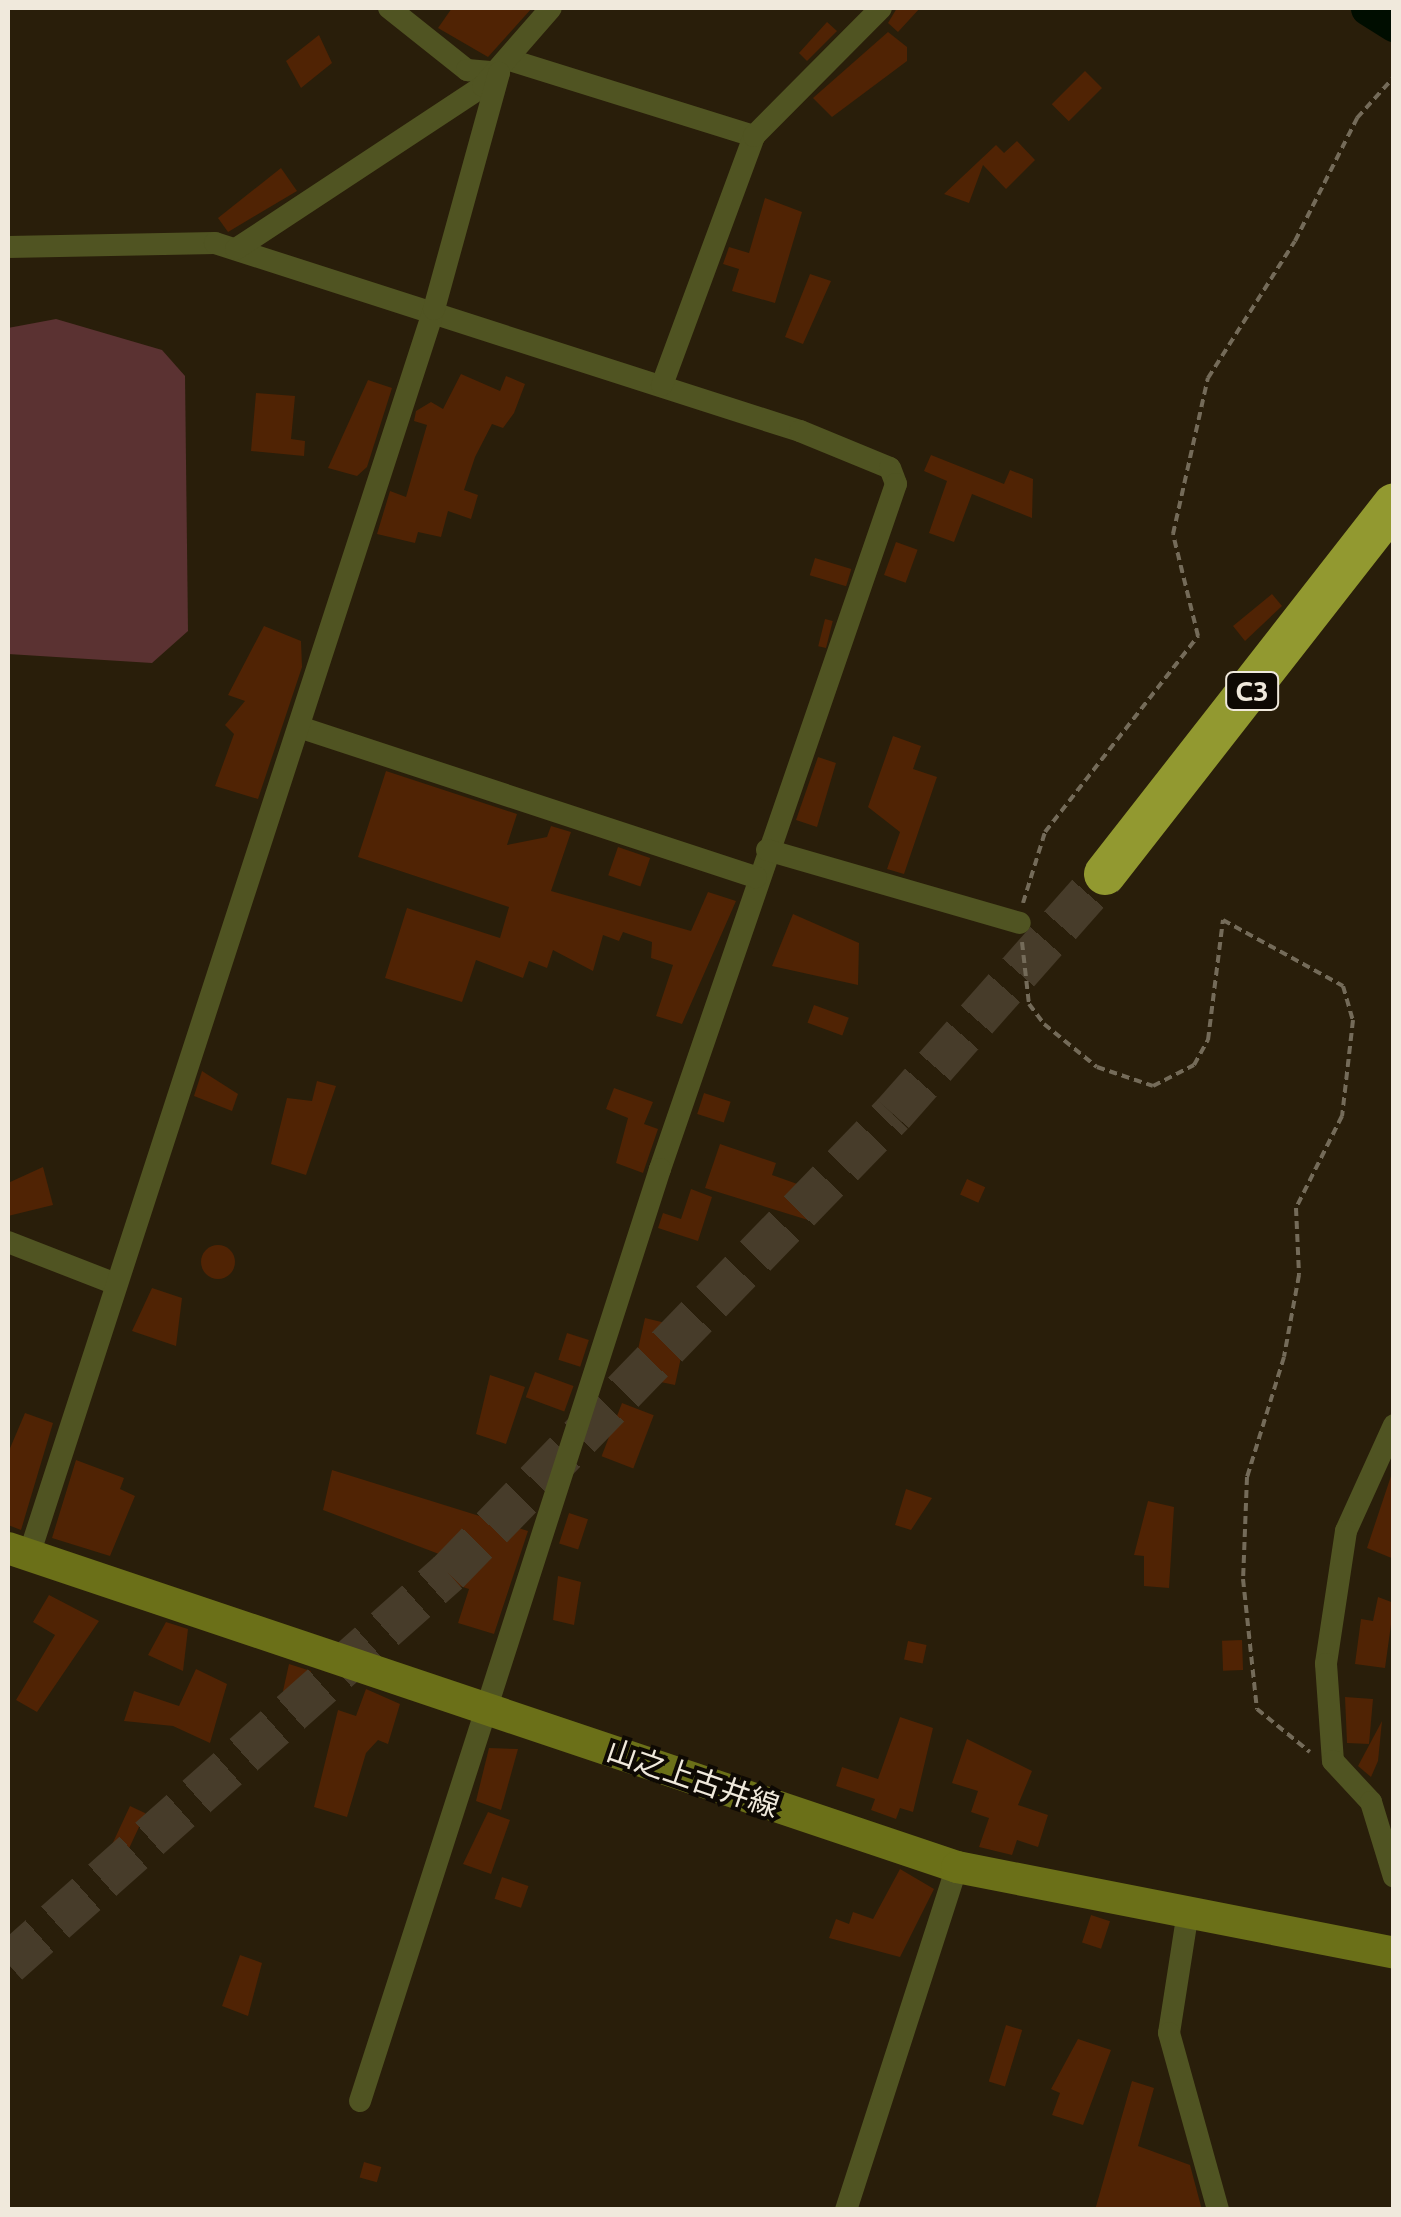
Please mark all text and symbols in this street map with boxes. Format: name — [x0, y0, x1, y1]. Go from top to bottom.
road number: C3 — [1224, 668, 1280, 714]
street label: 山之上古井線 — [602, 1732, 784, 1824]

